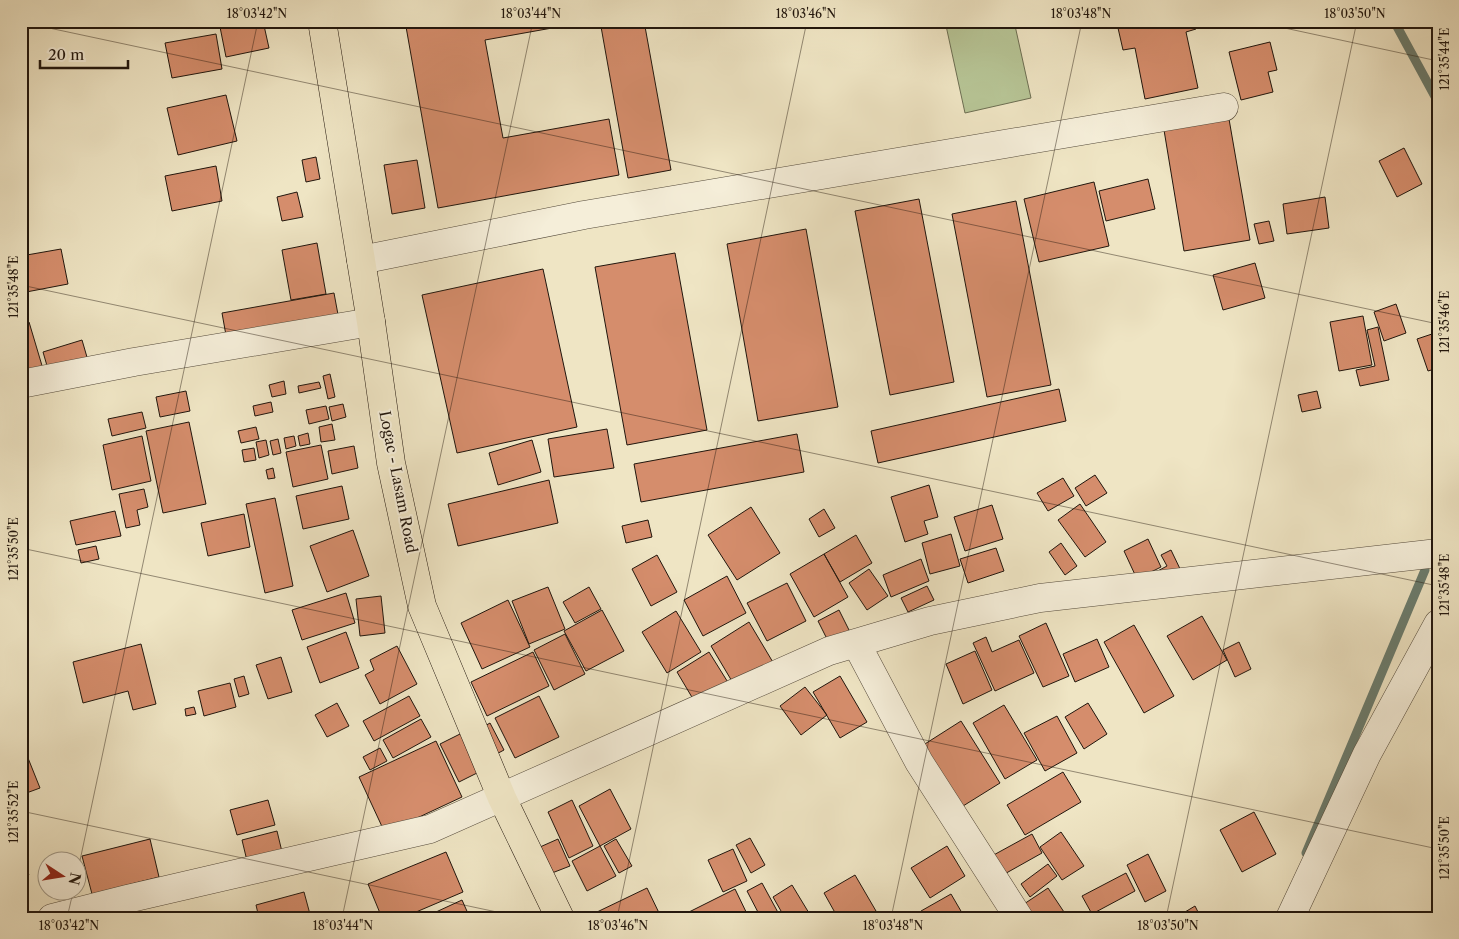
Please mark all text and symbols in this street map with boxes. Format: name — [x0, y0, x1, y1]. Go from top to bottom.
text: 18°03'42"N — [227, 6, 287, 21]
text: 18°03'44"N — [501, 6, 561, 21]
text: 18°03'46"N — [776, 6, 836, 21]
text: 18°03'48"N — [1051, 6, 1111, 21]
text: 18°03'50"N — [1324, 6, 1386, 21]
text: 121°35'44"E — [1437, 28, 1452, 90]
scale bar — [40, 38, 128, 70]
text: 20 m — [48, 45, 84, 64]
text: 121°35'48"E — [6, 256, 21, 318]
text: 121°35'46"E — [1437, 291, 1452, 353]
street label: Logac - Lasam Road — [375, 409, 422, 555]
text: 121°35'50"E — [6, 517, 21, 581]
text: 121°35'48"E — [1437, 554, 1452, 616]
text: 121°35'52"E — [6, 781, 21, 843]
text: 121°35'50"E — [1437, 816, 1452, 880]
north arrow — [38, 852, 88, 902]
text: N — [65, 871, 85, 887]
text: 18°03'42"N — [39, 918, 99, 933]
text: 18°03'44"N — [313, 918, 373, 933]
text: 18°03'46"N — [588, 918, 648, 933]
text: 18°03'48"N — [863, 918, 923, 933]
text: 18°03'50"N — [1137, 918, 1199, 933]

